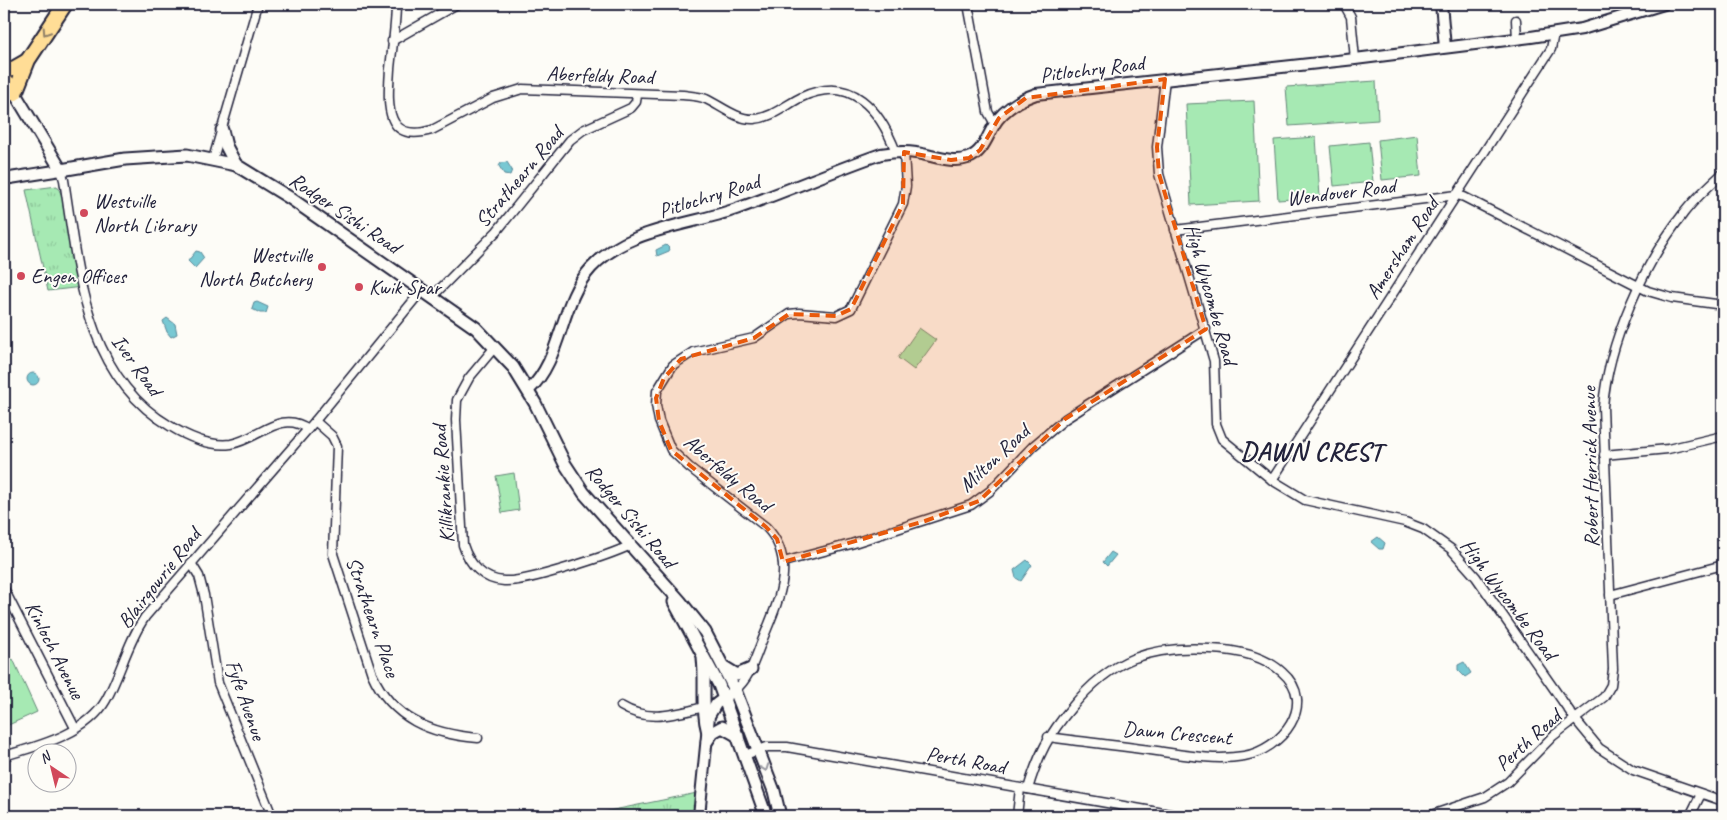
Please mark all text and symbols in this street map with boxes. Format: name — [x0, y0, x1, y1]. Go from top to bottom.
one-way arrow — [43, 26, 52, 35]
street label: Pitlochry Road — [1039, 49, 1149, 88]
street label: Aberfeldy Road — [546, 60, 658, 90]
street label: Strathearn Road — [469, 118, 571, 233]
street label: Rodger Sishi Road — [285, 166, 408, 261]
street label: Pitlochry Road — [655, 167, 766, 224]
street label: Wendover Road — [1285, 172, 1400, 212]
place label: Westville North Library — [94, 188, 198, 238]
street label: Amersham Road — [1360, 190, 1446, 304]
marker: Westville North Library — [78, 207, 90, 219]
street label: High Wycombe Road — [1179, 221, 1245, 371]
place label: Westville North Butchery — [199, 242, 314, 292]
marker: Westville North Butchery — [316, 261, 328, 273]
place label: Engen Offices — [31, 263, 128, 289]
marker: Engen Offices — [15, 270, 27, 282]
place label: Kwik Spar — [369, 274, 443, 300]
marker: Kwik Spar — [353, 281, 365, 293]
street label: Iver Road — [106, 329, 170, 403]
street label: Robert Herrick Avenue — [1576, 384, 1604, 548]
street label: Milton Road — [953, 416, 1038, 497]
street label: Killikrankie Road — [426, 420, 460, 544]
street label: Aberfeldy Road — [679, 429, 780, 520]
district label: DAWN CREST — [1241, 435, 1388, 468]
street label: Rodger Sishi Road — [580, 459, 684, 576]
street label: Blairgowrie Road — [112, 520, 209, 633]
street label: High Wycombe Road — [1455, 533, 1565, 668]
street label: Strathearn Place — [340, 553, 406, 682]
street label: Kinloch Avenue — [19, 597, 91, 704]
street label: Fyfe Avenue — [220, 656, 273, 746]
street label: Perth Road — [1490, 701, 1569, 776]
street label: Dawn Crescent — [1122, 715, 1234, 751]
street label: Perth Road — [924, 740, 1011, 780]
north arrow — [28, 742, 78, 792]
text: N — [36, 747, 55, 767]
one-way arrow — [759, 764, 769, 772]

